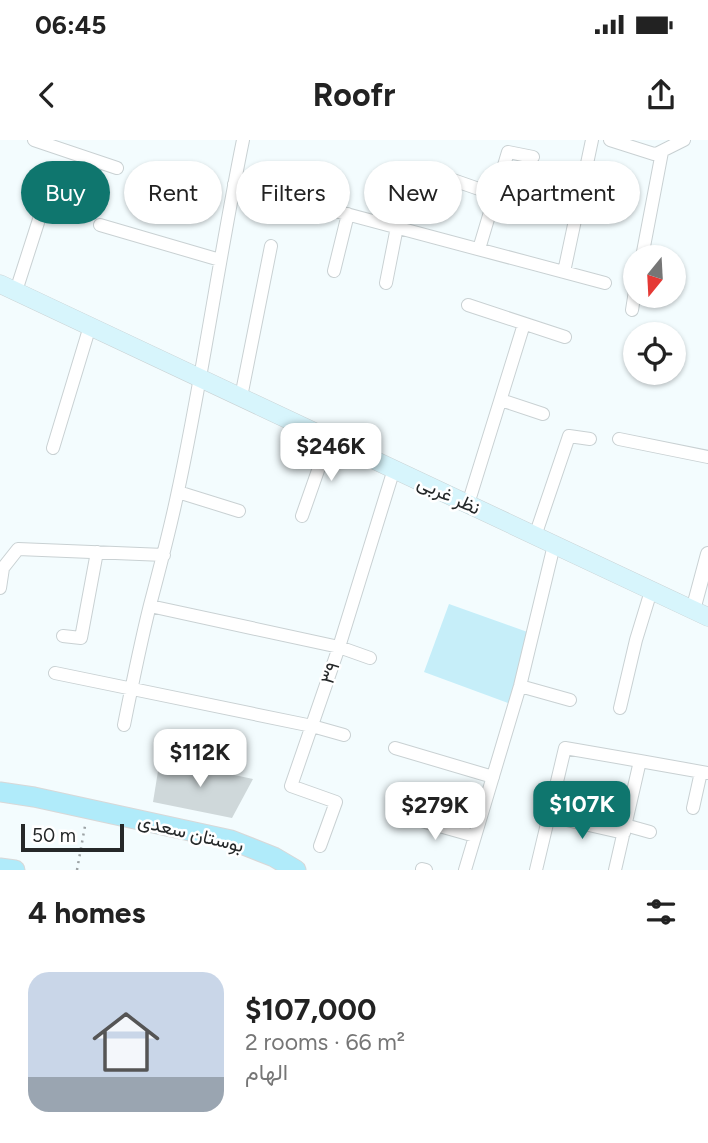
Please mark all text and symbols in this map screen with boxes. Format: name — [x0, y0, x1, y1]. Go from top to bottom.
text: 06:45 — [35, 9, 106, 41]
icon: back — [28, 76, 66, 114]
text: Roofr — [313, 76, 395, 114]
icon: share — [642, 76, 680, 114]
chip: Buy — [21, 161, 110, 224]
chip: Rent — [124, 161, 222, 224]
chip: Filters — [236, 161, 350, 224]
chip: New — [364, 161, 462, 224]
chip: Apartment — [476, 161, 640, 224]
north arrow — [623, 245, 686, 308]
map controls — [623, 245, 686, 385]
button: locate — [623, 322, 686, 385]
pin: $246K — [282, 424, 380, 483]
text: $246K — [296, 432, 366, 460]
street label: نظر غربی — [414, 470, 484, 520]
street label: ۳۹ — [316, 659, 344, 687]
pin: $112K — [151, 730, 249, 789]
text: $112K — [170, 738, 230, 766]
pin: $279K — [386, 782, 484, 842]
pin: $107K — [533, 782, 631, 841]
text: $107K — [549, 790, 615, 818]
text: $279K — [401, 791, 469, 819]
street label: بوستان سعدی — [136, 809, 246, 857]
scale bar — [21, 821, 124, 853]
text: 50 m — [32, 824, 76, 847]
icon: filters — [642, 893, 680, 931]
text: 4 homes — [28, 894, 145, 931]
text: $107,000 — [245, 991, 376, 1028]
icon: home — [84, 1000, 168, 1084]
text: 2 rooms · 66 m² — [245, 1028, 405, 1056]
text: الهام — [245, 1058, 288, 1086]

